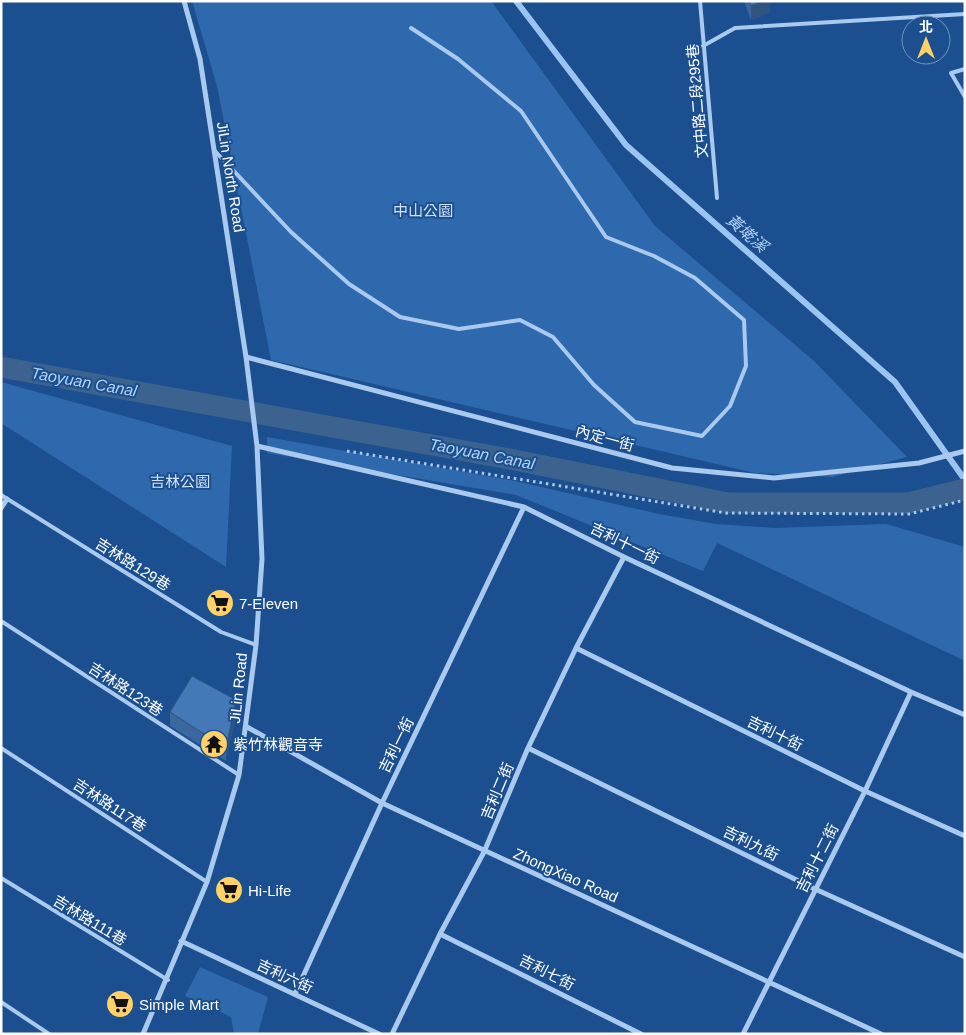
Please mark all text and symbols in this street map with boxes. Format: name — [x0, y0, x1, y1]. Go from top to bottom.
north arrow — [901, 15, 951, 65]
text: 北 — [919, 19, 933, 35]
street label: 文中路二段295巷 — [684, 43, 710, 159]
street label: JiLin North Road — [214, 120, 248, 234]
park label: 中山公園 — [393, 202, 453, 219]
water label: 黃墘溪 — [723, 211, 772, 256]
water label: Taoyuan Canal — [30, 364, 139, 400]
street label: 內定一街 — [574, 422, 636, 454]
water label: Taoyuan Canal — [428, 435, 537, 473]
park label: 吉林公園 — [150, 473, 210, 490]
street label: 吉利十一街 — [588, 519, 662, 567]
street label: 吉林路129巷 — [92, 534, 174, 594]
supermarket icon: 7-Eleven — [205, 588, 235, 618]
place label: 7-Eleven — [239, 595, 298, 612]
street label: JiLin Road — [226, 652, 250, 724]
street label: 吉林路123巷 — [86, 659, 166, 719]
street label: 吉利十街 — [744, 712, 806, 754]
street label: 吉利一街 — [375, 714, 417, 776]
temple icon: 紫竹林觀音寺 — [199, 729, 229, 759]
place label: 紫竹林觀音寺 — [233, 736, 323, 753]
street label: 吉利二街 — [477, 760, 517, 822]
street label: 吉林路117巷 — [70, 775, 150, 835]
street label: 吉利十二街 — [792, 821, 842, 895]
street label: 吉利九街 — [720, 822, 782, 864]
street label: ZhongXiao Road — [511, 844, 621, 906]
supermarket icon: Hi-Life — [214, 875, 244, 905]
place label: Hi-Life — [248, 882, 291, 899]
street label: 吉林路111巷 — [50, 891, 130, 949]
street label: 吉利七街 — [516, 951, 578, 993]
street label: 吉利六街 — [254, 956, 316, 996]
supermarket icon: Simple Mart — [105, 989, 135, 1019]
place label: Simple Mart — [139, 996, 220, 1013]

